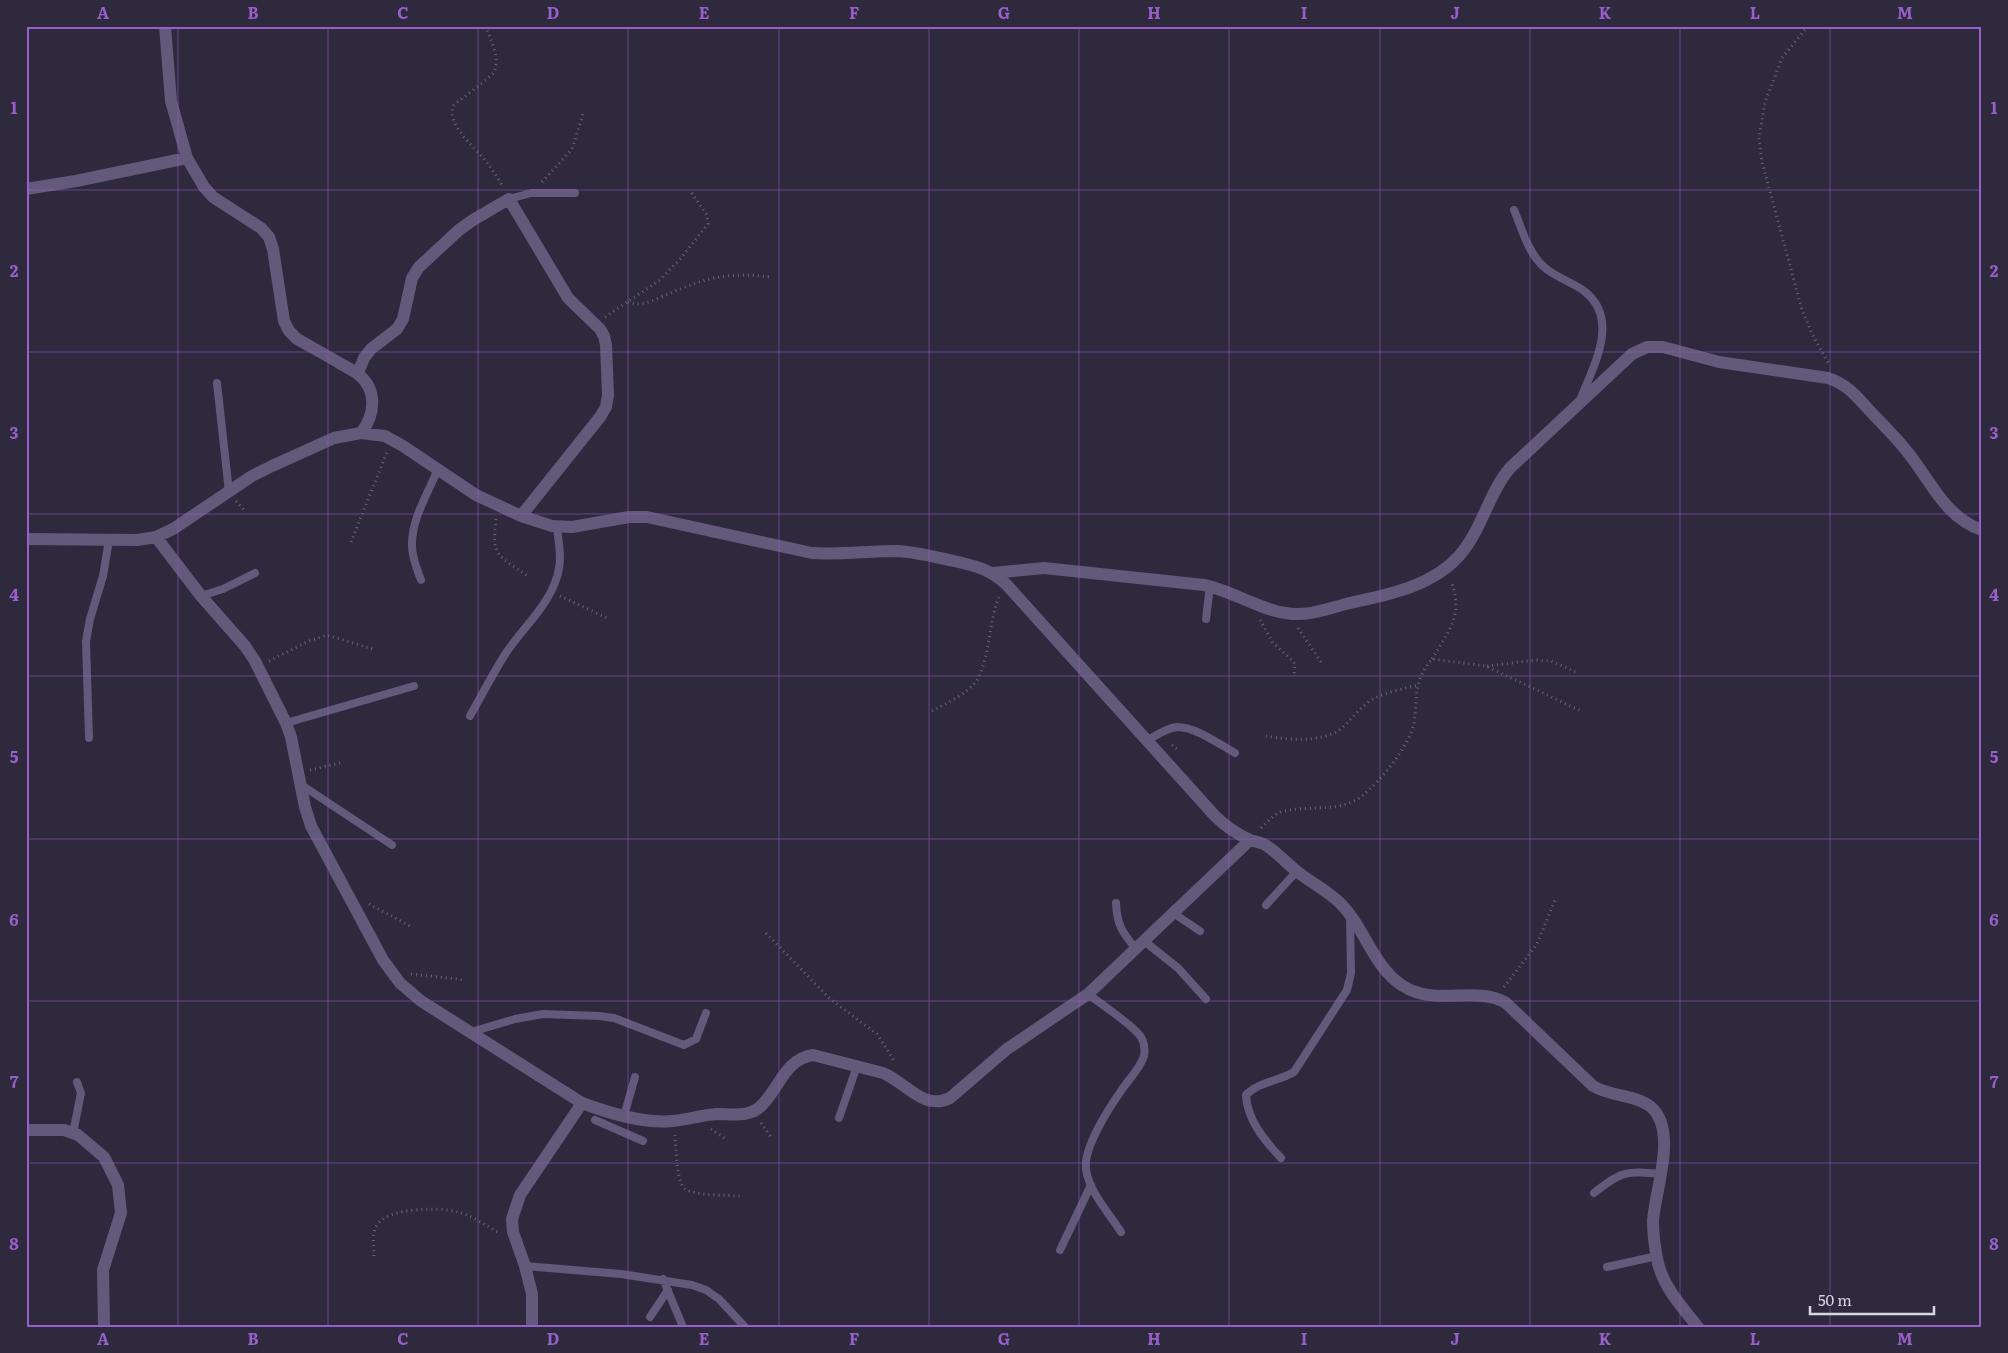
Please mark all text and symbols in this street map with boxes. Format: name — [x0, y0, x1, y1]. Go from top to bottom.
text: A — [97, 0, 109, 24]
text: B — [247, 0, 259, 24]
text: C — [397, 0, 409, 24]
text: D — [547, 0, 559, 24]
text: E — [699, 0, 710, 24]
text: F — [849, 0, 859, 24]
text: G — [998, 0, 1010, 24]
text: H — [1147, 0, 1161, 24]
text: I — [1301, 0, 1307, 24]
text: J — [1450, 0, 1460, 24]
text: K — [1599, 0, 1612, 24]
text: L — [1750, 0, 1760, 24]
text: M — [1897, 0, 1913, 24]
text: 1 — [11, 95, 18, 119]
text: 1 — [1991, 95, 1998, 119]
text: 2 — [10, 258, 19, 282]
text: 2 — [1990, 258, 1999, 282]
text: 3 — [10, 420, 19, 444]
text: 3 — [1990, 420, 1999, 444]
text: 4 — [9, 582, 19, 606]
text: 4 — [1989, 582, 1999, 606]
text: 5 — [10, 744, 19, 768]
text: 5 — [1990, 744, 1999, 768]
text: 6 — [9, 907, 19, 931]
text: 6 — [1989, 907, 1999, 931]
text: 7 — [10, 1069, 19, 1093]
text: 7 — [1990, 1069, 1999, 1093]
text: 8 — [9, 1231, 19, 1255]
text: 8 — [1989, 1231, 1999, 1255]
scale bar — [1810, 1283, 1934, 1315]
text: 50 m — [1818, 1288, 1852, 1311]
text: A — [97, 1326, 109, 1350]
text: B — [247, 1326, 259, 1350]
text: C — [397, 1326, 409, 1350]
text: D — [547, 1326, 559, 1350]
text: E — [699, 1326, 710, 1350]
text: F — [849, 1326, 859, 1350]
text: G — [998, 1326, 1010, 1350]
text: H — [1147, 1326, 1161, 1350]
text: I — [1301, 1326, 1307, 1350]
text: J — [1450, 1326, 1460, 1350]
text: K — [1599, 1326, 1612, 1350]
text: L — [1750, 1326, 1760, 1350]
text: M — [1897, 1326, 1913, 1350]

